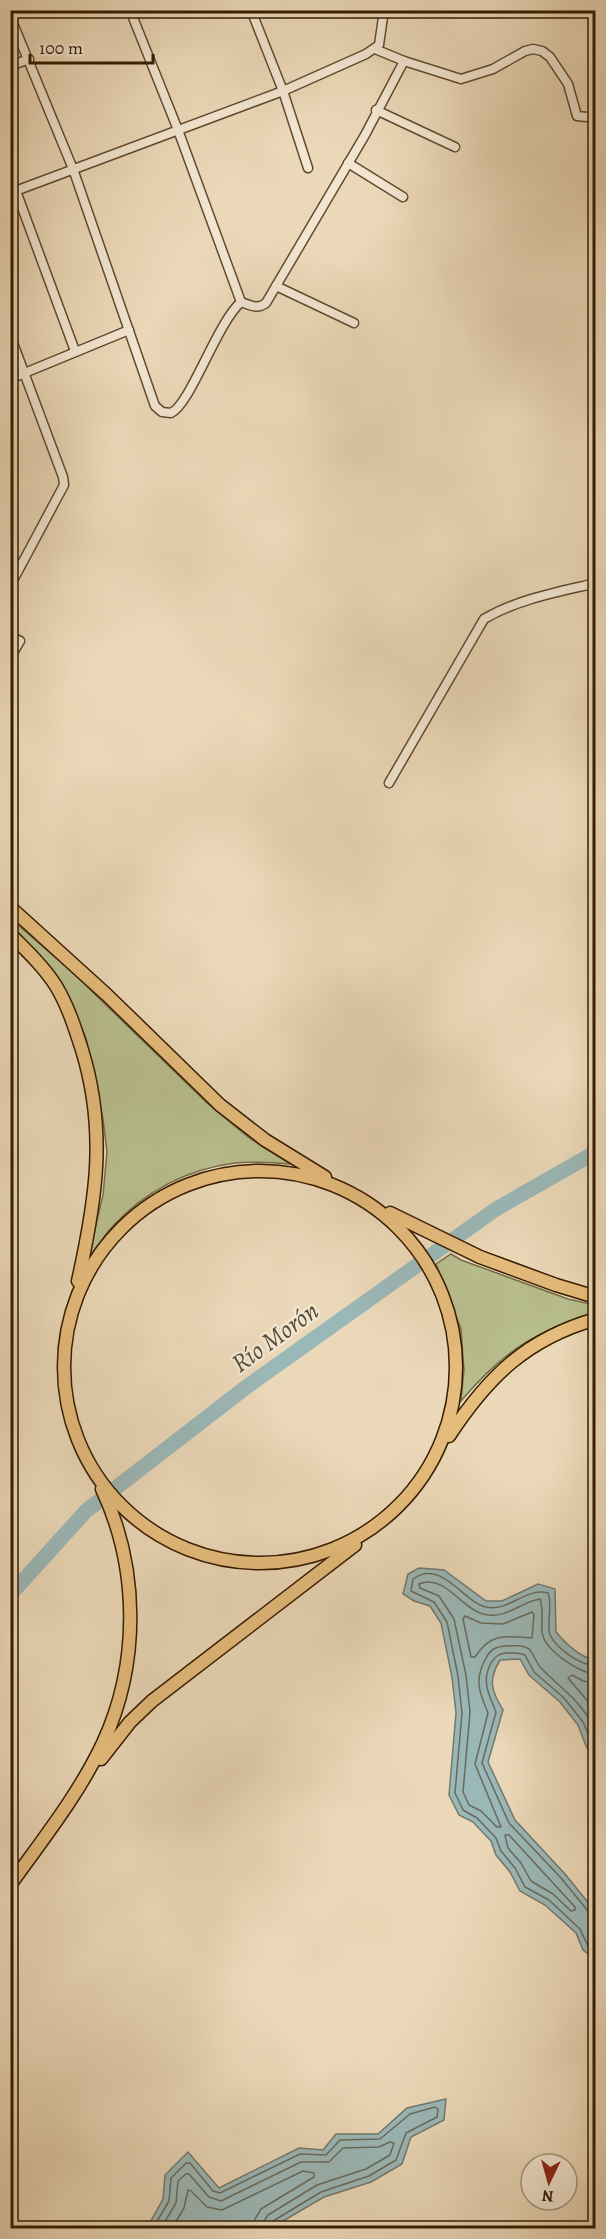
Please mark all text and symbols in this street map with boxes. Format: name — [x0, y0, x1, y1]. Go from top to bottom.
scale bar — [30, 27, 153, 65]
text: 100 m — [39, 36, 83, 60]
water label: Río Morón — [224, 1293, 326, 1381]
north arrow — [519, 2152, 579, 2212]
text: N — [541, 2184, 555, 2207]

